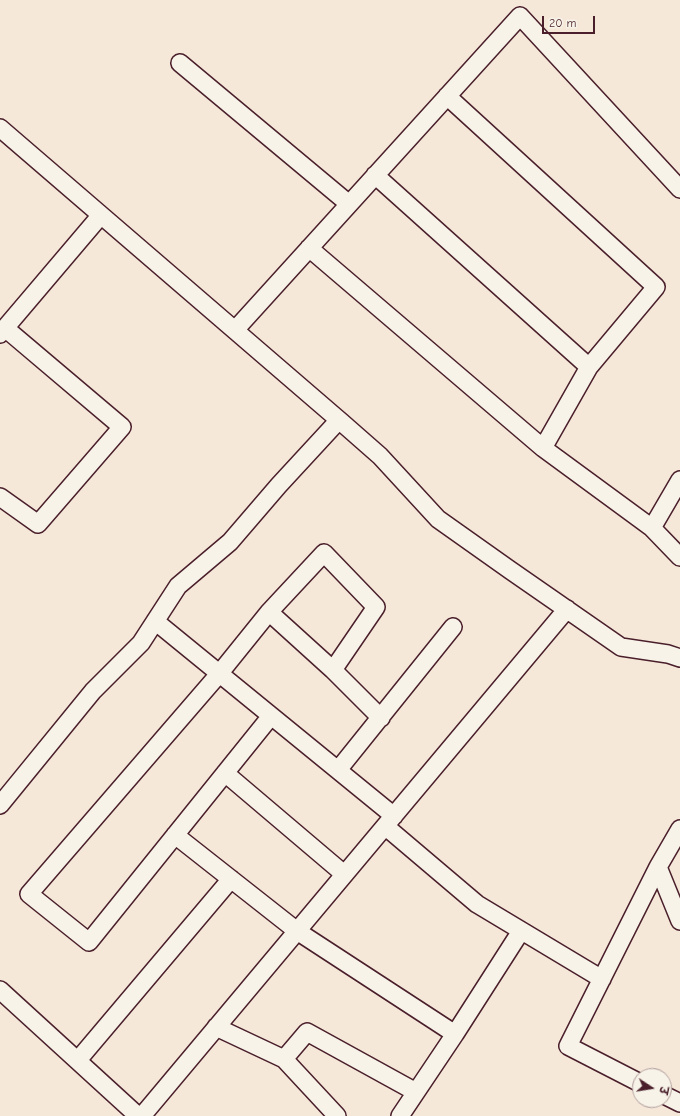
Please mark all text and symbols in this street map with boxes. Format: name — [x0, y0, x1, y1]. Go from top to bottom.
scale bar — [544, 8, 597, 34]
text: 20 m — [549, 16, 577, 30]
north arrow — [632, 1068, 672, 1108]
text: उ — [656, 1085, 670, 1095]

